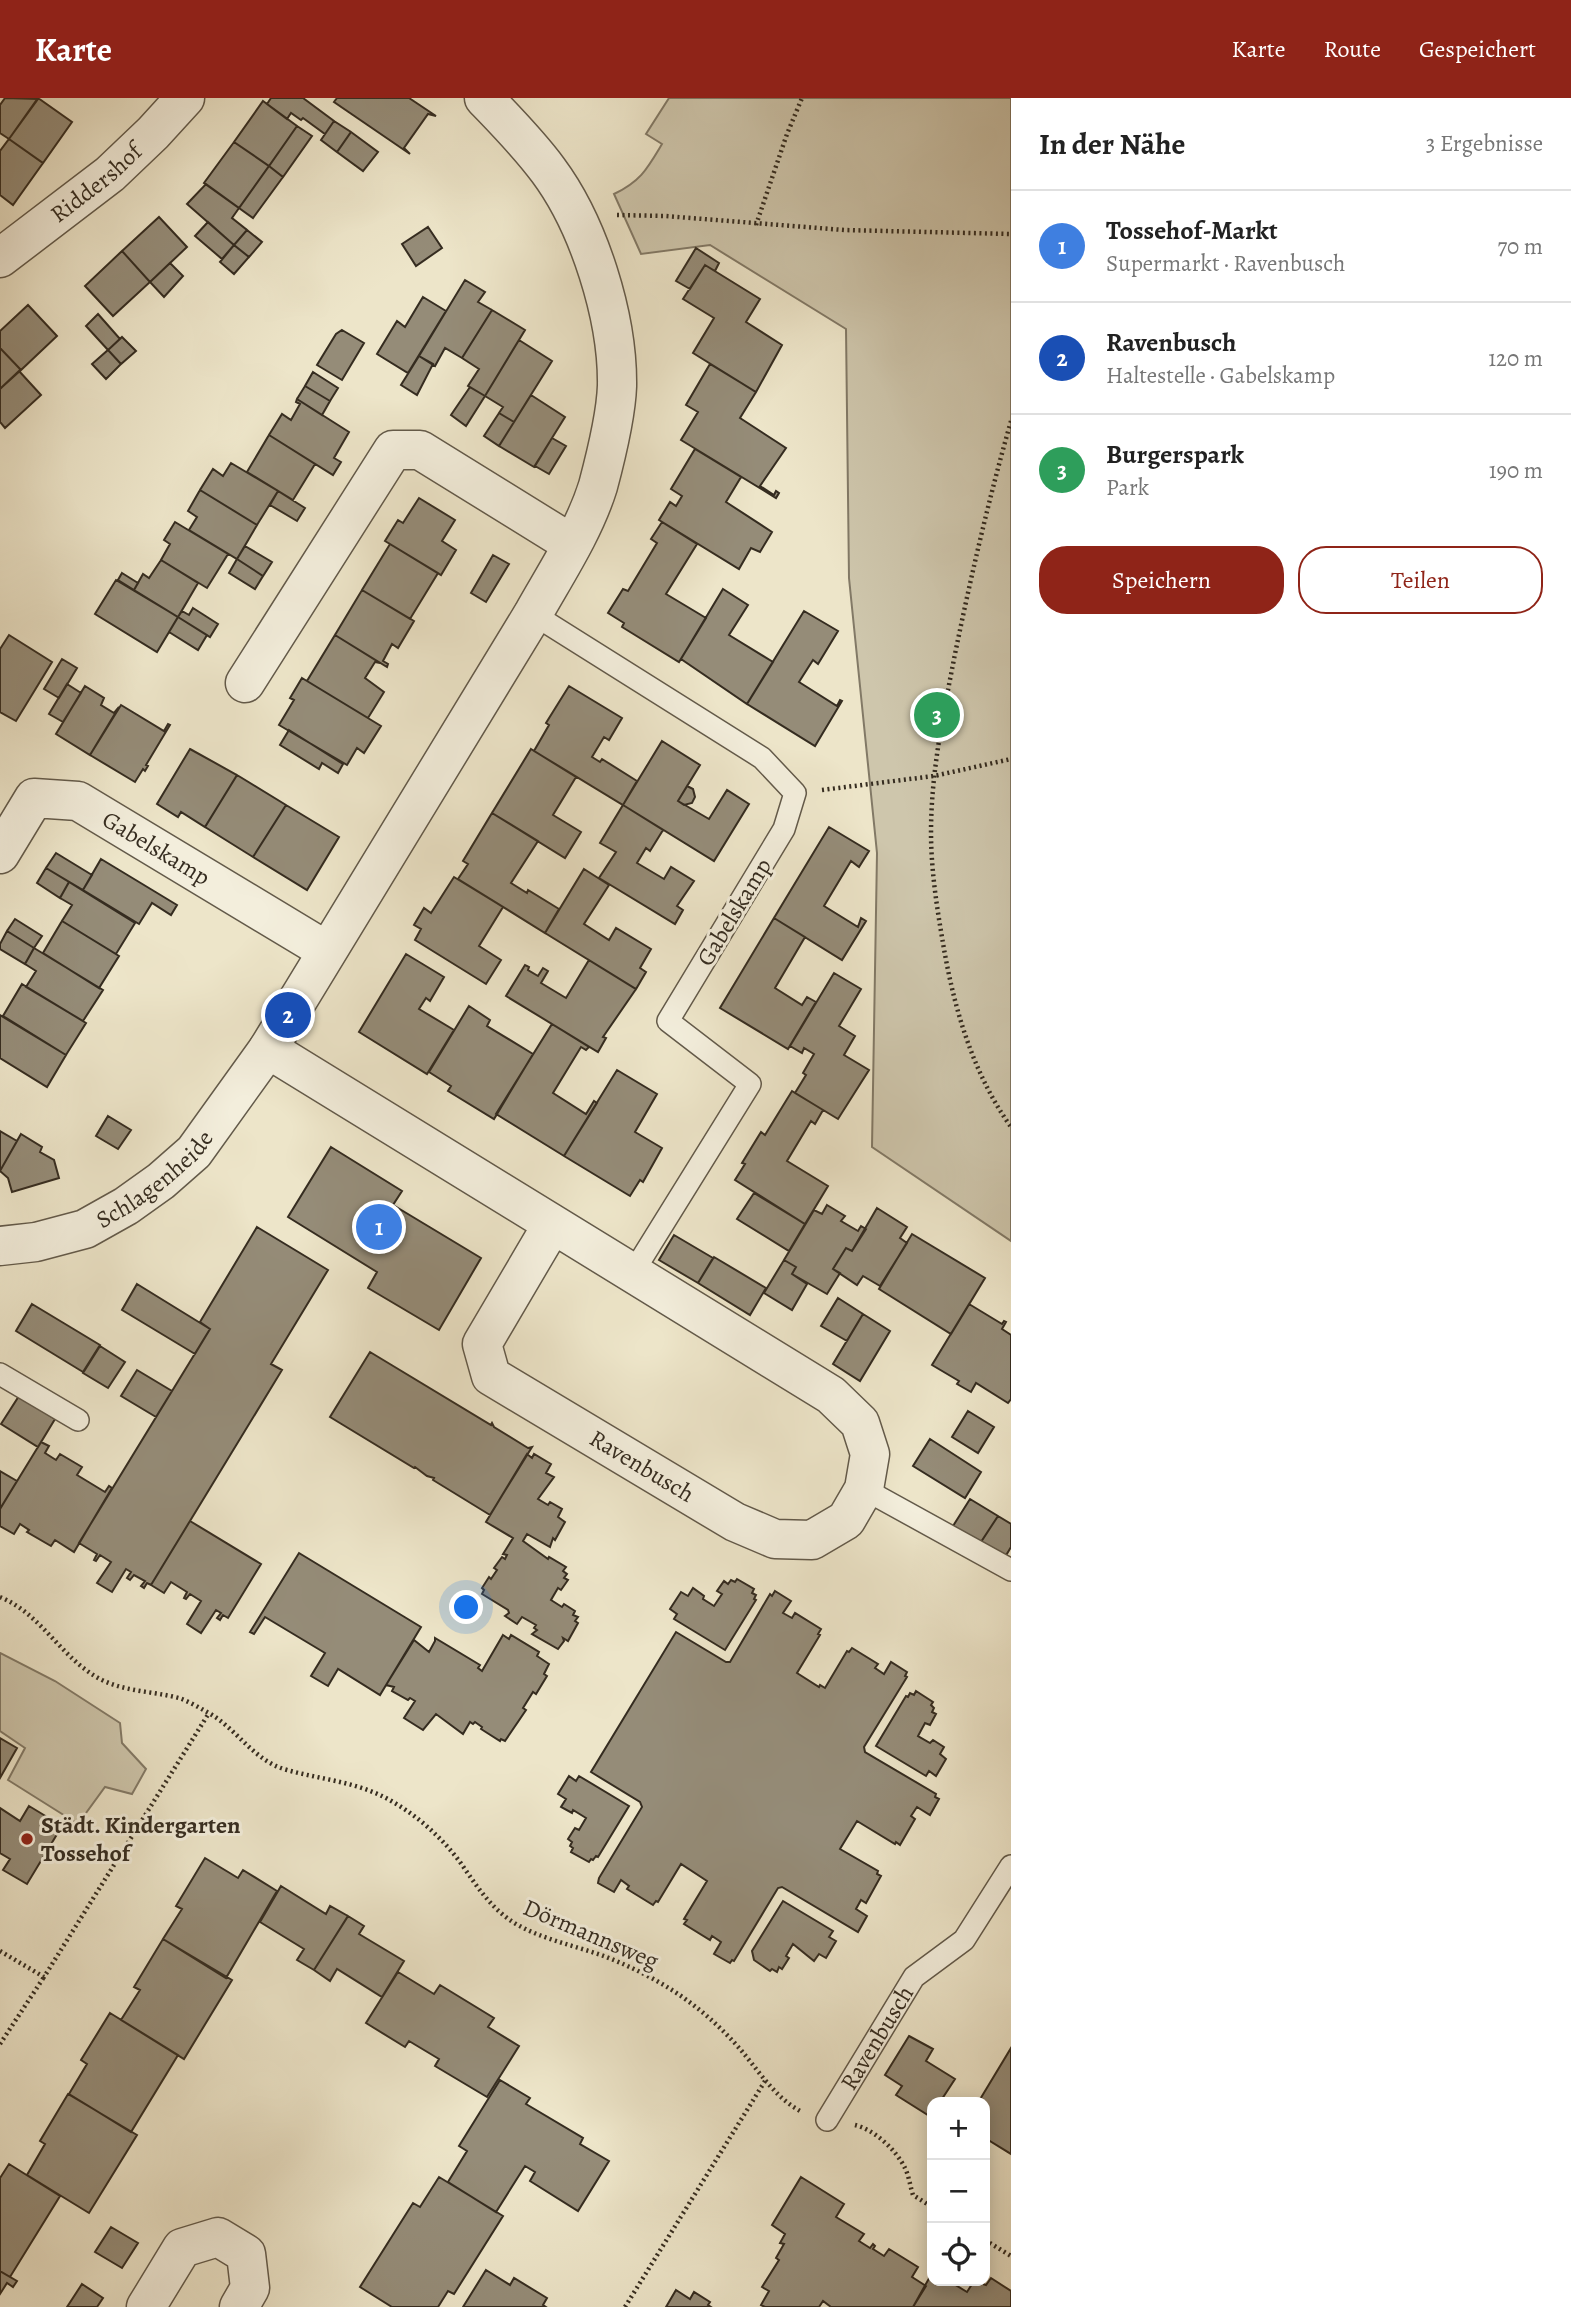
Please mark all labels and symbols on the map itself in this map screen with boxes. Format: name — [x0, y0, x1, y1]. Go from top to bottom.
street label: Riddershof — [44, 134, 151, 230]
pin: 3 — [914, 689, 960, 741]
street label: Gabelskamp — [96, 803, 216, 893]
street label: Gabelskamp — [689, 852, 779, 972]
pin: 2 — [265, 989, 311, 1041]
street label: Schlagenheide — [90, 1124, 221, 1236]
pin: 1 — [356, 1201, 402, 1253]
street label: Ravenbusch — [584, 1422, 701, 1510]
your location — [449, 1590, 483, 1624]
place label: Städt. Kindergarten Tossehof — [41, 1809, 241, 1869]
marker: Städt. Kindergarten Tossehof — [19, 1831, 35, 1847]
street label: Dörmannsweg — [518, 1891, 664, 1977]
street label: Ravenbusch — [833, 1980, 921, 2096]

